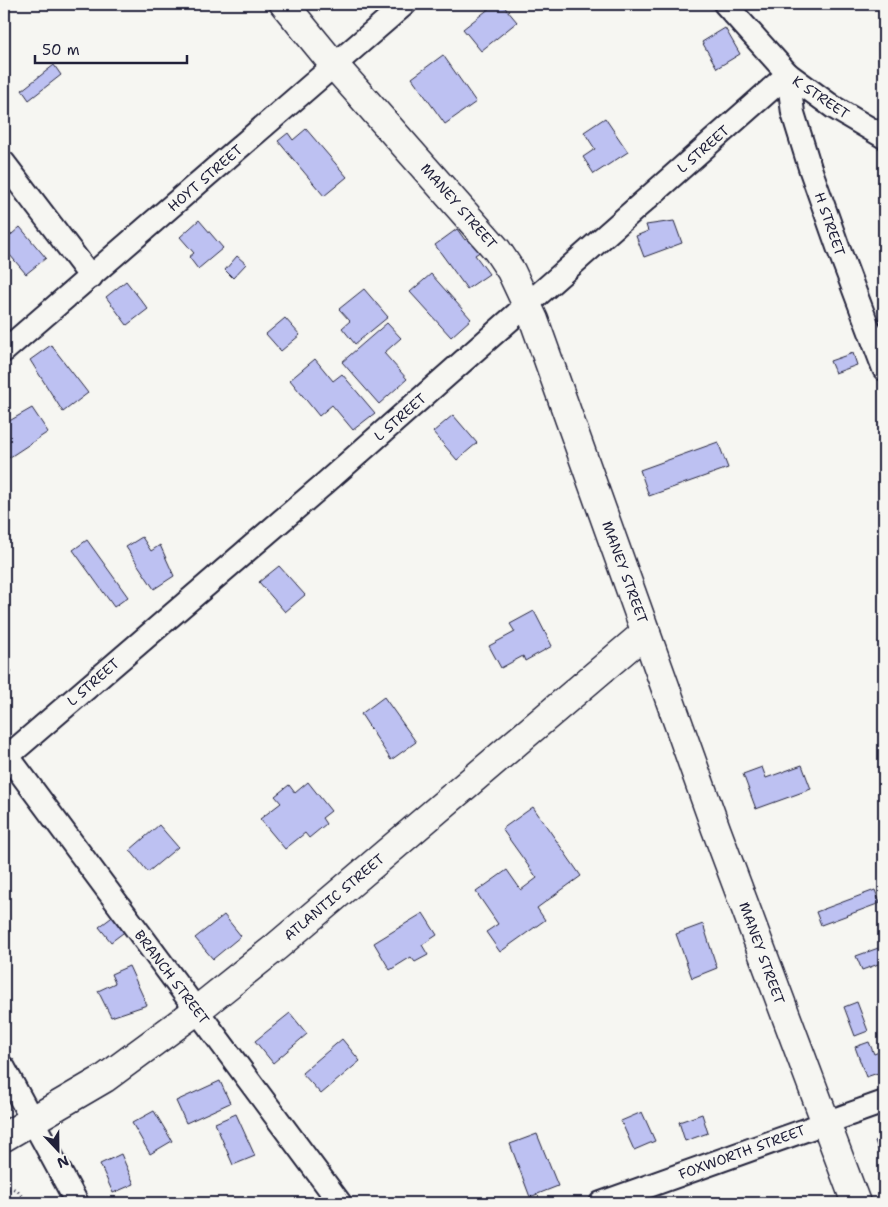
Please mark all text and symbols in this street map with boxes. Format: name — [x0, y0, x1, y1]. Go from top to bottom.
scale bar — [35, 32, 188, 64]
text: 50 m — [42, 40, 80, 60]
street label: K STREET — [789, 71, 853, 123]
street label: L STREET — [673, 121, 733, 177]
street label: HOYT STREET — [164, 140, 246, 215]
street label: MANEY STREET — [417, 160, 501, 253]
street label: H STREET — [811, 190, 849, 259]
street label: L STREET — [370, 389, 430, 445]
street label: MANEY STREET — [598, 518, 652, 626]
street label: L STREET — [63, 654, 123, 710]
street label: ATLANTIC STREET — [280, 850, 388, 944]
street label: MANEY STREET — [735, 899, 789, 1007]
street label: BRANCH STREET — [131, 926, 214, 1028]
street label: FOXWORTH STREET — [676, 1121, 808, 1183]
north arrow — [32, 1124, 82, 1174]
text: N — [54, 1152, 71, 1172]

